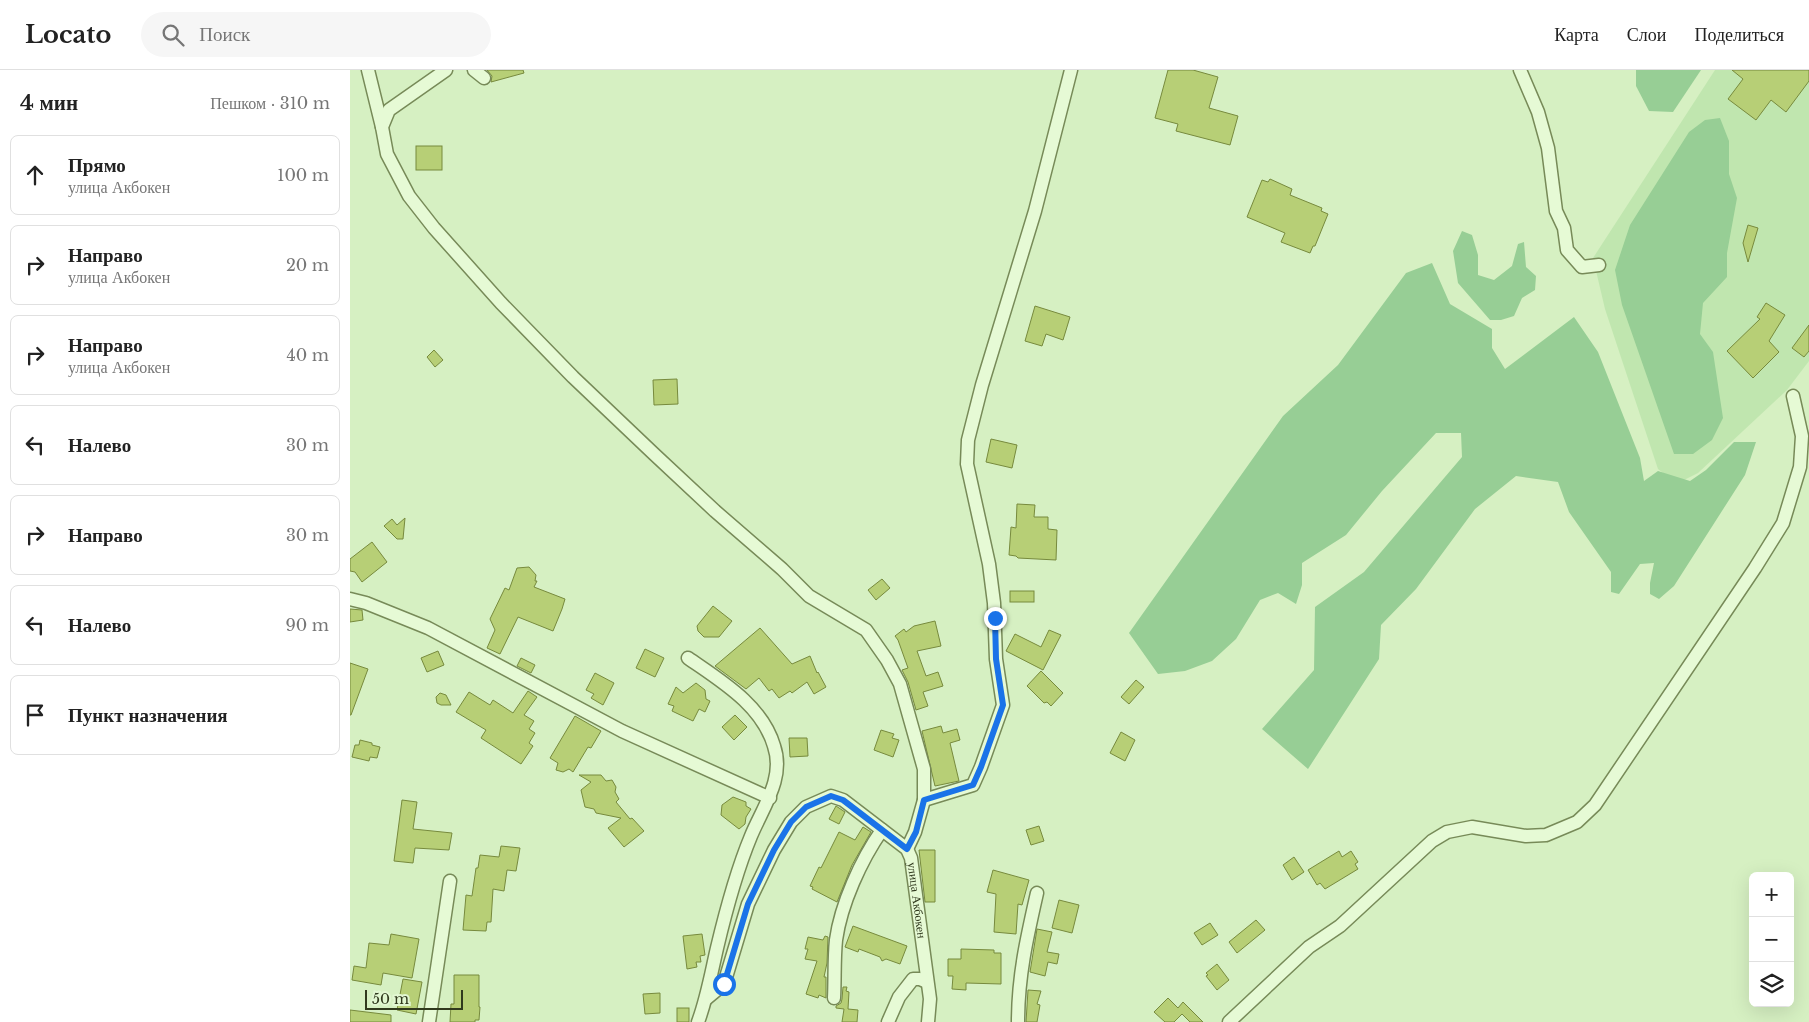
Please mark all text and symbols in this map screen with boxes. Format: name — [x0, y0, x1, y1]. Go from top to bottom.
search box — [141, 12, 491, 57]
text: Locato — [25, 20, 111, 49]
icon: search — [159, 21, 187, 49]
text: Поиск — [199, 23, 250, 46]
text: Карта — [1554, 24, 1599, 46]
text: Слои — [1627, 24, 1666, 46]
text: Поделиться — [1694, 24, 1784, 46]
text: 4 мин — [20, 90, 78, 116]
text: Пешком · 310 m — [210, 93, 330, 113]
text: Прямо — [68, 154, 126, 177]
icon: ahead — [21, 161, 49, 189]
text: 100 m — [277, 165, 329, 185]
text: улица Акбокен — [68, 177, 170, 197]
text: Направо — [68, 244, 143, 267]
icon: right — [21, 251, 49, 279]
text: 20 m — [286, 255, 329, 275]
text: улица Акбокен — [68, 267, 170, 287]
text: Направо — [68, 334, 143, 357]
icon: right — [21, 341, 49, 369]
text: 40 m — [286, 345, 329, 365]
text: улица Акбокен — [68, 357, 170, 377]
icon: left — [21, 431, 49, 459]
text: Налево — [68, 434, 131, 457]
text: 30 m — [286, 435, 329, 455]
icon: right — [21, 521, 49, 549]
text: Направо — [68, 524, 143, 547]
text: 30 m — [286, 525, 329, 545]
route end — [984, 607, 1007, 630]
icon: left — [21, 611, 49, 639]
text: Налево — [68, 614, 131, 637]
text: 90 m — [286, 615, 329, 635]
icon: arrive — [21, 701, 49, 729]
text: Пункт назначения — [68, 704, 228, 727]
street label: улица Акбокен — [905, 861, 930, 940]
map controls — [1749, 872, 1794, 1007]
button: + — [1749, 872, 1794, 917]
button: − — [1749, 917, 1794, 962]
button: layers — [1749, 962, 1794, 1007]
route start — [713, 973, 736, 996]
scale bar — [365, 987, 462, 1010]
text: 50 m — [372, 990, 409, 1008]

